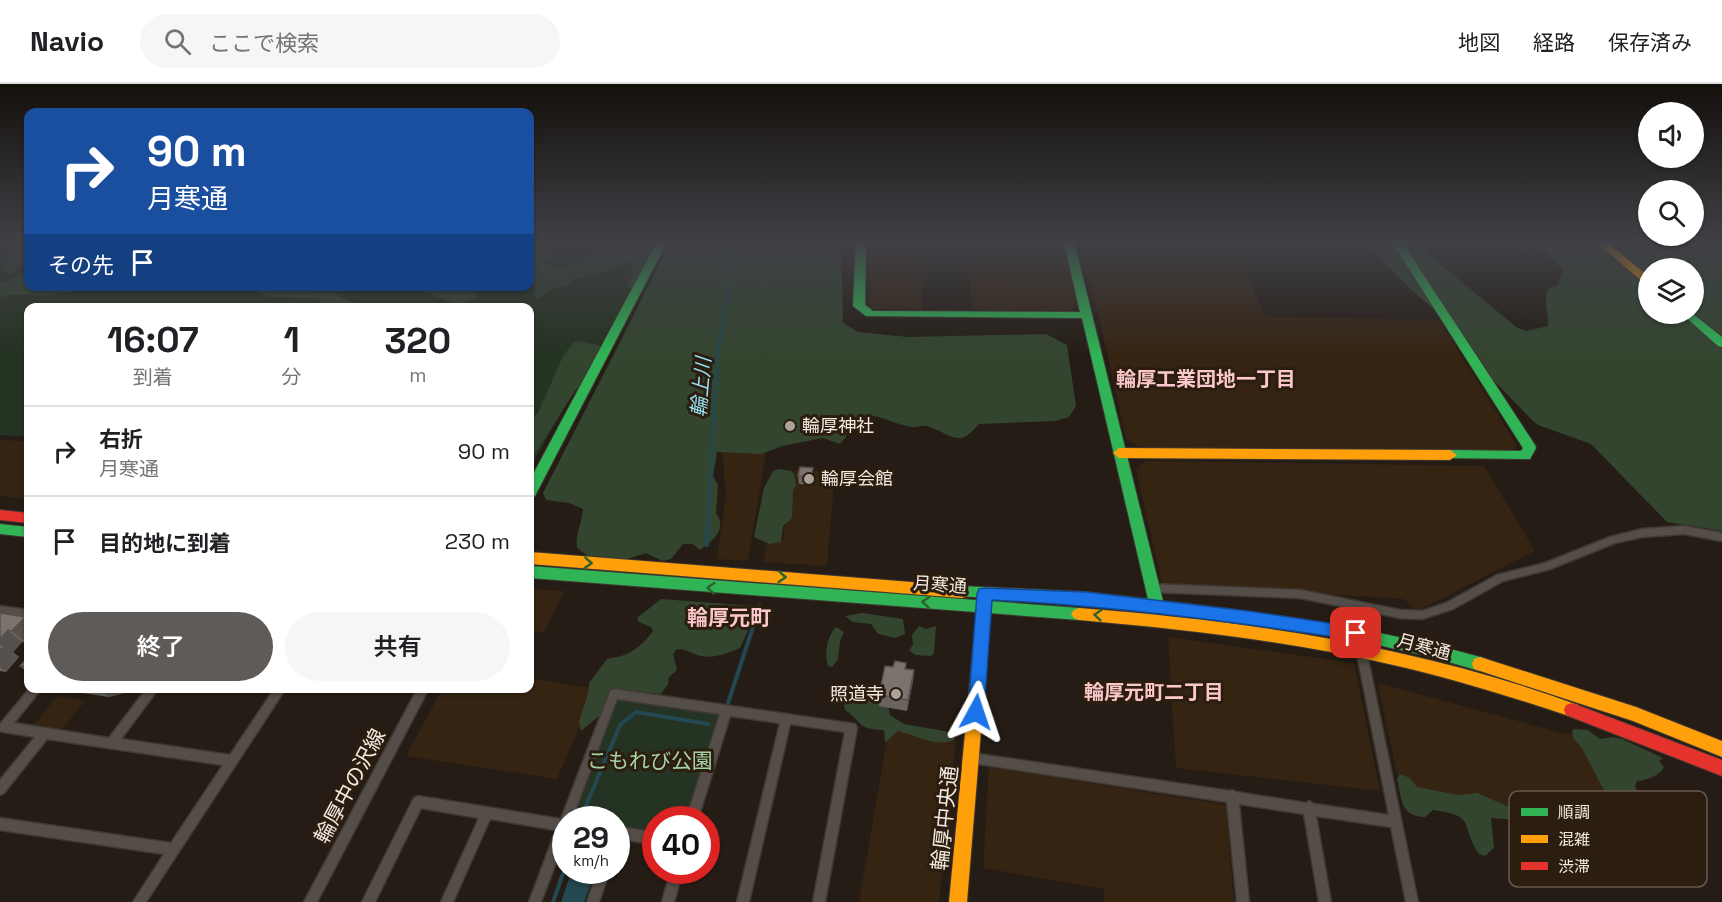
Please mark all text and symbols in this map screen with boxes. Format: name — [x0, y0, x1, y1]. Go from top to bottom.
search box — [140, 14, 560, 68]
text: Navio — [30, 23, 104, 59]
icon: search — [161, 25, 194, 58]
text: ここで検索 — [209, 29, 319, 57]
text: 地図 — [1458, 29, 1500, 56]
text: 経路 — [1533, 29, 1575, 56]
text: 保存済み — [1608, 29, 1692, 56]
map controls — [1638, 102, 1704, 324]
button: sound — [1638, 102, 1704, 168]
text: 90 m — [147, 125, 247, 178]
icon: right — [48, 132, 126, 210]
button: search — [1638, 180, 1704, 246]
text: 月寒通 — [147, 181, 228, 216]
icon: arrive — [126, 246, 159, 279]
text: その先 — [48, 251, 114, 279]
button: layers — [1638, 258, 1704, 324]
text: 16:07 — [107, 317, 199, 363]
text: 1 — [283, 317, 300, 363]
text: 320 — [384, 318, 451, 364]
water label: 輪上川 — [685, 354, 717, 418]
text: m — [409, 362, 426, 388]
text: 到着 — [133, 364, 173, 390]
text: 分 — [282, 364, 302, 390]
district label: 輪厚工業団地一丁目 — [1116, 366, 1296, 392]
place label: 輪厚神社 — [802, 414, 874, 437]
marker: 輪厚神社 — [783, 419, 797, 433]
text: 右折 — [99, 425, 143, 453]
icon: right — [48, 435, 81, 468]
text: 90 m — [458, 437, 510, 465]
text: 月寒通 — [99, 456, 159, 482]
place label: 輪厚会館 — [821, 467, 893, 490]
marker: 輪厚会館 — [802, 472, 816, 486]
icon: arrive — [48, 525, 81, 558]
text: 230 m — [445, 527, 510, 555]
text: 目的地に到着 — [99, 529, 231, 557]
one-way arrow — [583, 556, 592, 569]
one-way arrow — [778, 571, 787, 584]
street label: 月寒通 — [912, 571, 968, 598]
one-way arrow — [706, 581, 715, 594]
one-way arrow — [922, 596, 931, 609]
district label: 輪厚元町 — [687, 604, 771, 631]
pin — [1330, 607, 1381, 658]
one-way arrow — [1093, 609, 1102, 622]
button: 終了 — [48, 612, 273, 681]
button: 共有 — [285, 612, 510, 681]
icon: arrive — [1339, 616, 1372, 649]
street label: 月寒通 — [1395, 628, 1453, 665]
district label: 輪厚元町二丁目 — [1084, 679, 1224, 705]
position arrow — [944, 680, 1008, 744]
place label: 照道寺 — [830, 682, 884, 705]
marker: 照道寺 — [889, 687, 903, 701]
street label: 輪厚中の沢線 — [308, 724, 391, 848]
park label: こもれび公園 — [587, 747, 713, 774]
street label: 輪厚中央通 — [926, 764, 963, 872]
legend — [1509, 791, 1707, 887]
text: 順調 — [1558, 802, 1590, 823]
speed limit sign: 40 — [642, 806, 720, 884]
text: 29 — [573, 818, 609, 857]
text: 混雑 — [1558, 829, 1590, 850]
text: km/h — [573, 851, 609, 870]
text: 渋滞 — [1558, 856, 1590, 877]

